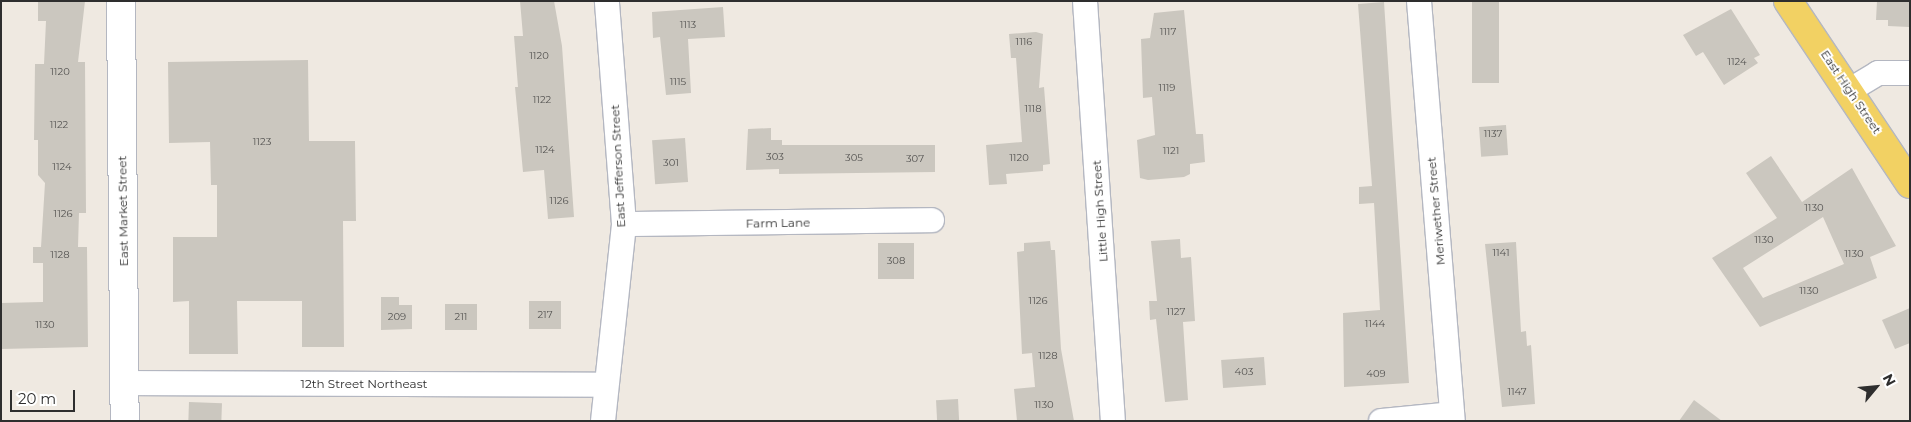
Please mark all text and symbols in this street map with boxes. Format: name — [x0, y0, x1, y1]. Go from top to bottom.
house number: 1113 — [680, 19, 696, 31]
house number: 1117 — [1160, 26, 1176, 38]
house number: 1116 — [1016, 36, 1032, 48]
street label: East High Street — [1818, 48, 1884, 136]
house number: 1120 — [529, 50, 549, 62]
house number: 1124 — [1727, 56, 1747, 68]
house number: 1120 — [50, 66, 70, 78]
house number: 1115 — [670, 76, 686, 88]
house number: 1119 — [1159, 82, 1175, 94]
house number: 1122 — [533, 94, 551, 106]
house number: 1118 — [1024, 103, 1042, 115]
street label: East Jefferson Street — [608, 104, 628, 228]
house number: 1122 — [50, 119, 68, 131]
house number: 1137 — [1484, 128, 1502, 140]
house number: 1123 — [253, 136, 271, 148]
house number: 1124 — [535, 144, 555, 156]
house number: 1121 — [1163, 145, 1179, 157]
house number: 303 — [766, 151, 784, 163]
house number: 305 — [845, 152, 863, 164]
house number: 1120 — [1009, 152, 1029, 164]
house number: 307 — [906, 153, 924, 165]
street label: East Market Street — [115, 156, 131, 266]
street label: Meriwether Street — [1424, 156, 1448, 266]
house number: 301 — [663, 157, 679, 169]
street label: Little High Street — [1089, 160, 1111, 262]
house number: 1124 — [52, 161, 72, 173]
house number: 1126 — [550, 195, 568, 207]
house number: 1130 — [1804, 202, 1824, 214]
house number: 1126 — [54, 208, 72, 220]
street label: Farm Lane — [746, 215, 810, 231]
house number: 1130 — [1754, 234, 1774, 246]
house number: 1141 — [1492, 247, 1510, 259]
house number: 1130 — [1844, 248, 1864, 260]
house number: 1128 — [50, 249, 70, 261]
house number: 308 — [887, 255, 905, 267]
house number: 1130 — [1799, 285, 1819, 297]
house number: 1126 — [1029, 295, 1047, 307]
house number: 1127 — [1167, 306, 1185, 318]
house number: 217 — [537, 309, 553, 321]
house number: 209 — [388, 311, 406, 323]
house number: 211 — [455, 311, 467, 323]
house number: 1144 — [1365, 318, 1385, 330]
house number: 1130 — [35, 319, 55, 331]
house number: 1128 — [1038, 350, 1058, 362]
north arrow — [1851, 362, 1901, 412]
house number: 403 — [1235, 366, 1253, 378]
house number: 409 — [1366, 368, 1386, 380]
text: N — [1879, 371, 1900, 389]
street label: 12th Street Northeast — [301, 377, 427, 391]
scale bar — [12, 380, 78, 412]
house number: 1147 — [1507, 386, 1527, 398]
text: 20 m — [18, 389, 56, 408]
house number: 1130 — [1034, 399, 1054, 411]

